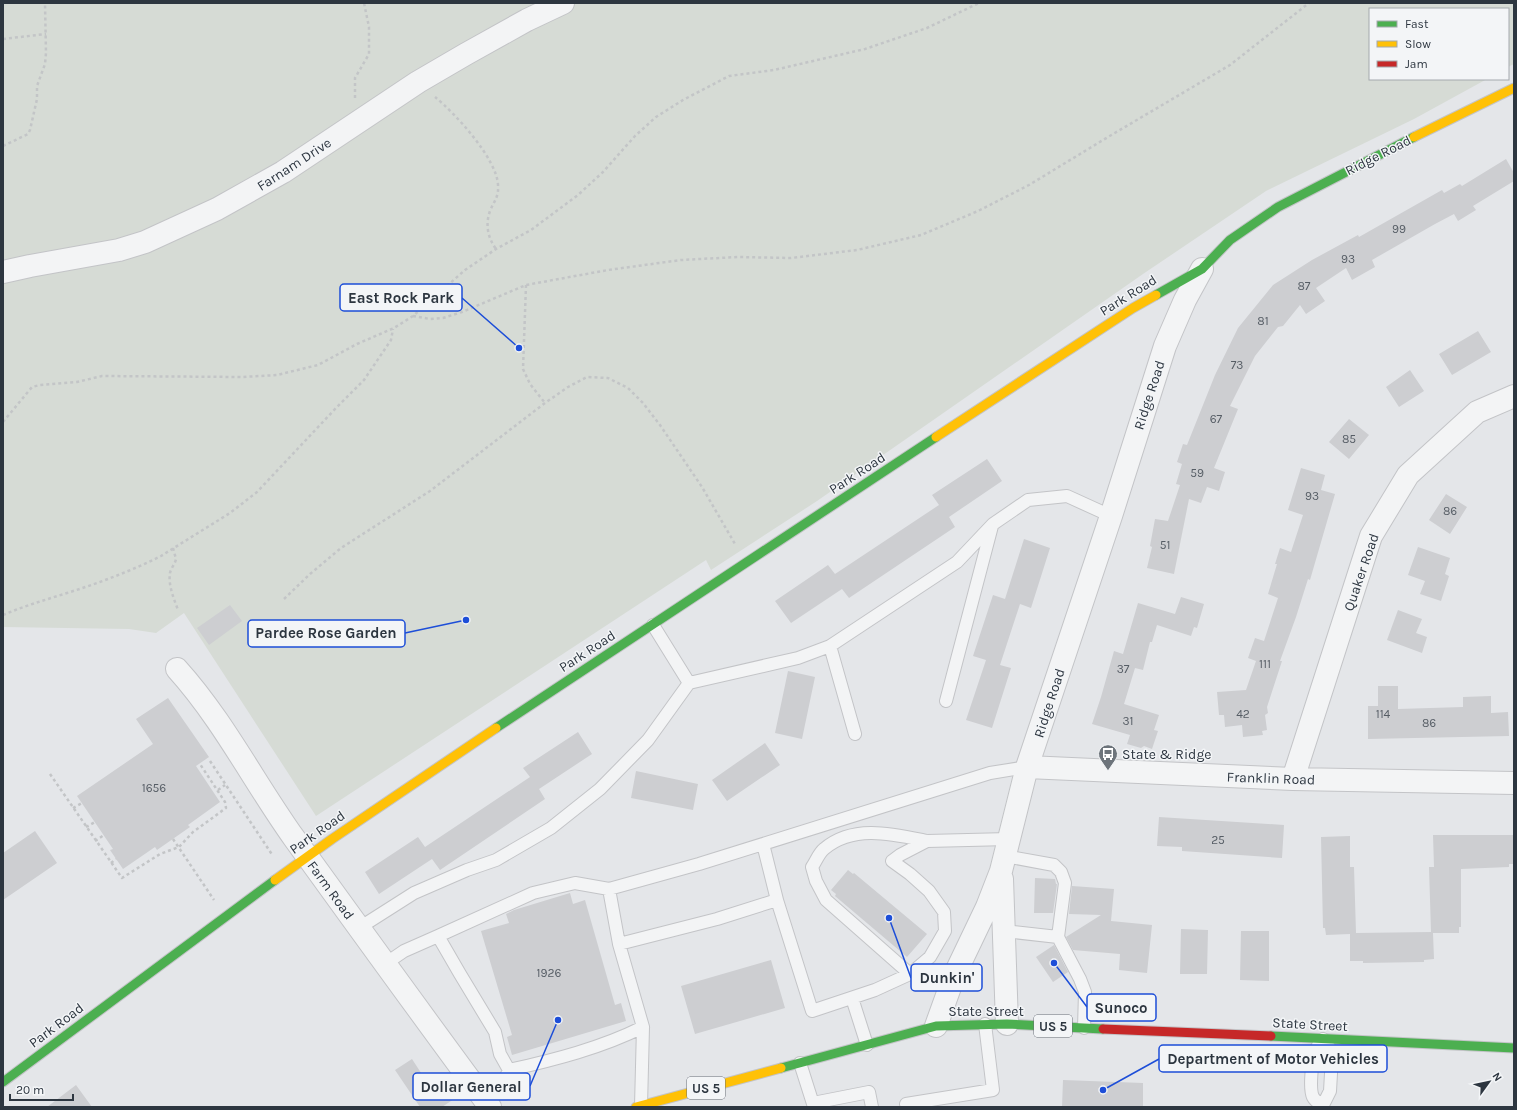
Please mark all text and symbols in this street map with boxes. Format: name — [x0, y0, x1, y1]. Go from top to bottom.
legend — [1369, 8, 1509, 80]
text: Fast — [1405, 17, 1429, 31]
text: Slow — [1405, 37, 1431, 51]
text: Jam — [1405, 57, 1428, 71]
street label: Ridge Road — [1342, 132, 1414, 179]
street label: Farnam Drive — [254, 134, 335, 195]
house number: 99 — [1392, 222, 1406, 236]
house number: 93 — [1341, 252, 1355, 266]
street label: Park Road — [1097, 271, 1160, 320]
house number: 87 — [1297, 279, 1311, 293]
callout: East Rock Park — [340, 284, 462, 311]
text: East Rock Park — [348, 289, 454, 307]
house number: 81 — [1257, 314, 1269, 328]
street label: Ridge Road — [1130, 358, 1169, 432]
house number: 73 — [1231, 358, 1243, 372]
house number: 67 — [1210, 412, 1223, 426]
house number: 85 — [1342, 432, 1356, 446]
street label: Park Road — [826, 449, 889, 498]
house number: 59 — [1190, 466, 1204, 480]
house number: 93 — [1305, 489, 1319, 503]
house number: 86 — [1443, 504, 1457, 518]
street label: Quaker Road — [1340, 531, 1383, 613]
house number: 51 — [1160, 538, 1170, 552]
callout: Pardee Rose Garden — [248, 620, 405, 647]
text: Pardee Rose Garden — [255, 624, 397, 642]
street label: Park Road — [556, 627, 619, 676]
house number: 111 — [1259, 657, 1271, 671]
house number: 37 — [1117, 662, 1130, 676]
street label: Ridge Road — [1030, 666, 1069, 740]
house number: 42 — [1236, 707, 1250, 721]
house number: 114 — [1376, 707, 1391, 721]
house number: 31 — [1122, 714, 1134, 728]
house number: 86 — [1422, 716, 1436, 730]
bus stop icon: State & Ridge — [1097, 743, 1119, 771]
place label: State & Ridge — [1122, 746, 1211, 763]
street label: Franklin Road — [1226, 768, 1316, 789]
house number: 1656 — [142, 781, 166, 795]
street label: Park Road — [286, 807, 348, 858]
house number: 25 — [1211, 833, 1225, 847]
street label: Farm Road — [304, 858, 358, 923]
callout: Dunkin' — [911, 964, 982, 991]
house number: 1926 — [537, 966, 561, 980]
text: Dunkin' — [920, 969, 975, 987]
callout: Sunoco — [1087, 994, 1156, 1021]
street label: Park Road — [26, 999, 87, 1051]
text: Sunoco — [1094, 999, 1148, 1017]
street label: State Street — [948, 1003, 1024, 1020]
street label: State Street — [1272, 1014, 1348, 1035]
road number: US 5 — [1034, 1015, 1072, 1037]
callout: Department of Motor Vehicles — [1159, 1045, 1387, 1072]
text: Department of Motor Vehicles — [1167, 1050, 1379, 1068]
north arrow — [1469, 1062, 1509, 1102]
text: N — [1489, 1070, 1505, 1084]
callout: Dollar General — [413, 1073, 530, 1100]
scale bar — [10, 1076, 73, 1102]
road number: US 5 — [687, 1077, 725, 1099]
text: Dollar General — [420, 1078, 522, 1096]
text: 20 m — [16, 1083, 44, 1097]

